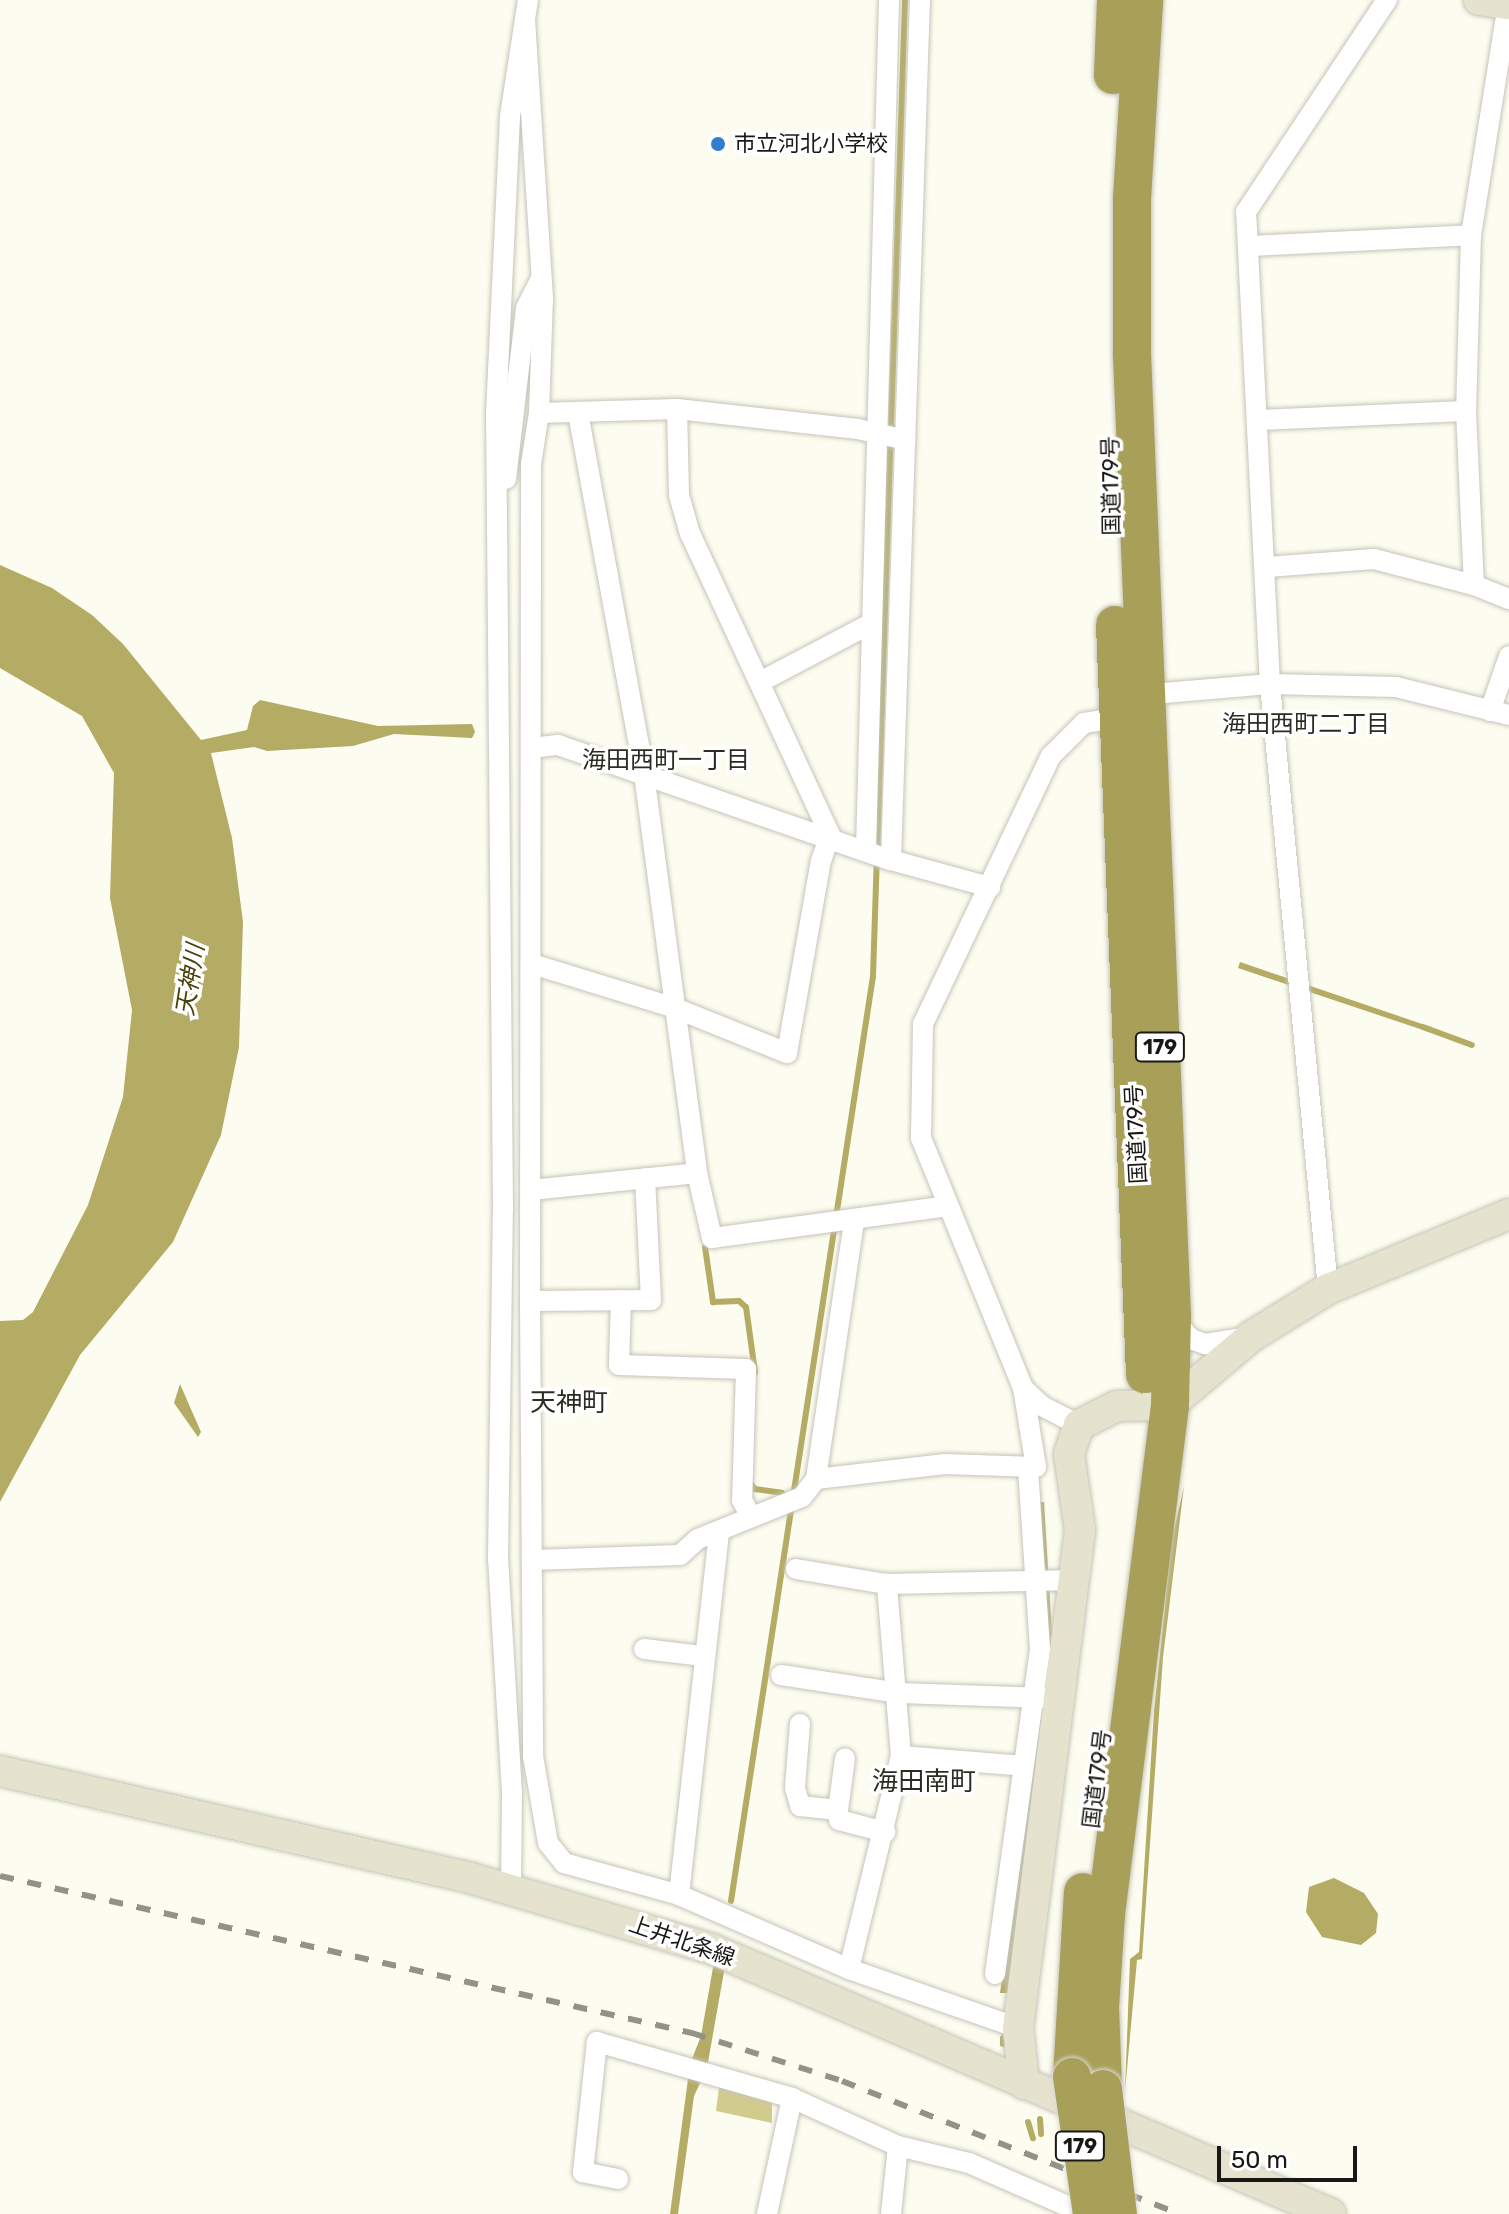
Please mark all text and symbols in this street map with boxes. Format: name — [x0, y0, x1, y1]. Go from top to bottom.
place label: 市立河北小学校 — [734, 131, 888, 157]
marker: 市立河北小学校 — [709, 135, 727, 153]
street label: 国道179号 — [1097, 436, 1125, 536]
district label: 海田西町二丁目 — [1222, 711, 1390, 739]
district label: 海田西町一丁目 — [582, 747, 750, 775]
water label: 天神川 — [171, 942, 211, 1018]
road number: 179 — [1134, 1031, 1186, 1063]
street label: 国道179号 — [1120, 1084, 1152, 1184]
district label: 天神町 — [530, 1387, 608, 1419]
street label: 国道179号 — [1078, 1728, 1116, 1830]
district label: 海田南町 — [872, 1766, 976, 1798]
street label: 上井北条線 — [626, 1911, 738, 1971]
road number: 179 — [1054, 2130, 1106, 2162]
scale bar — [1221, 2130, 1361, 2180]
text: 50 m — [1231, 2146, 1288, 2174]

